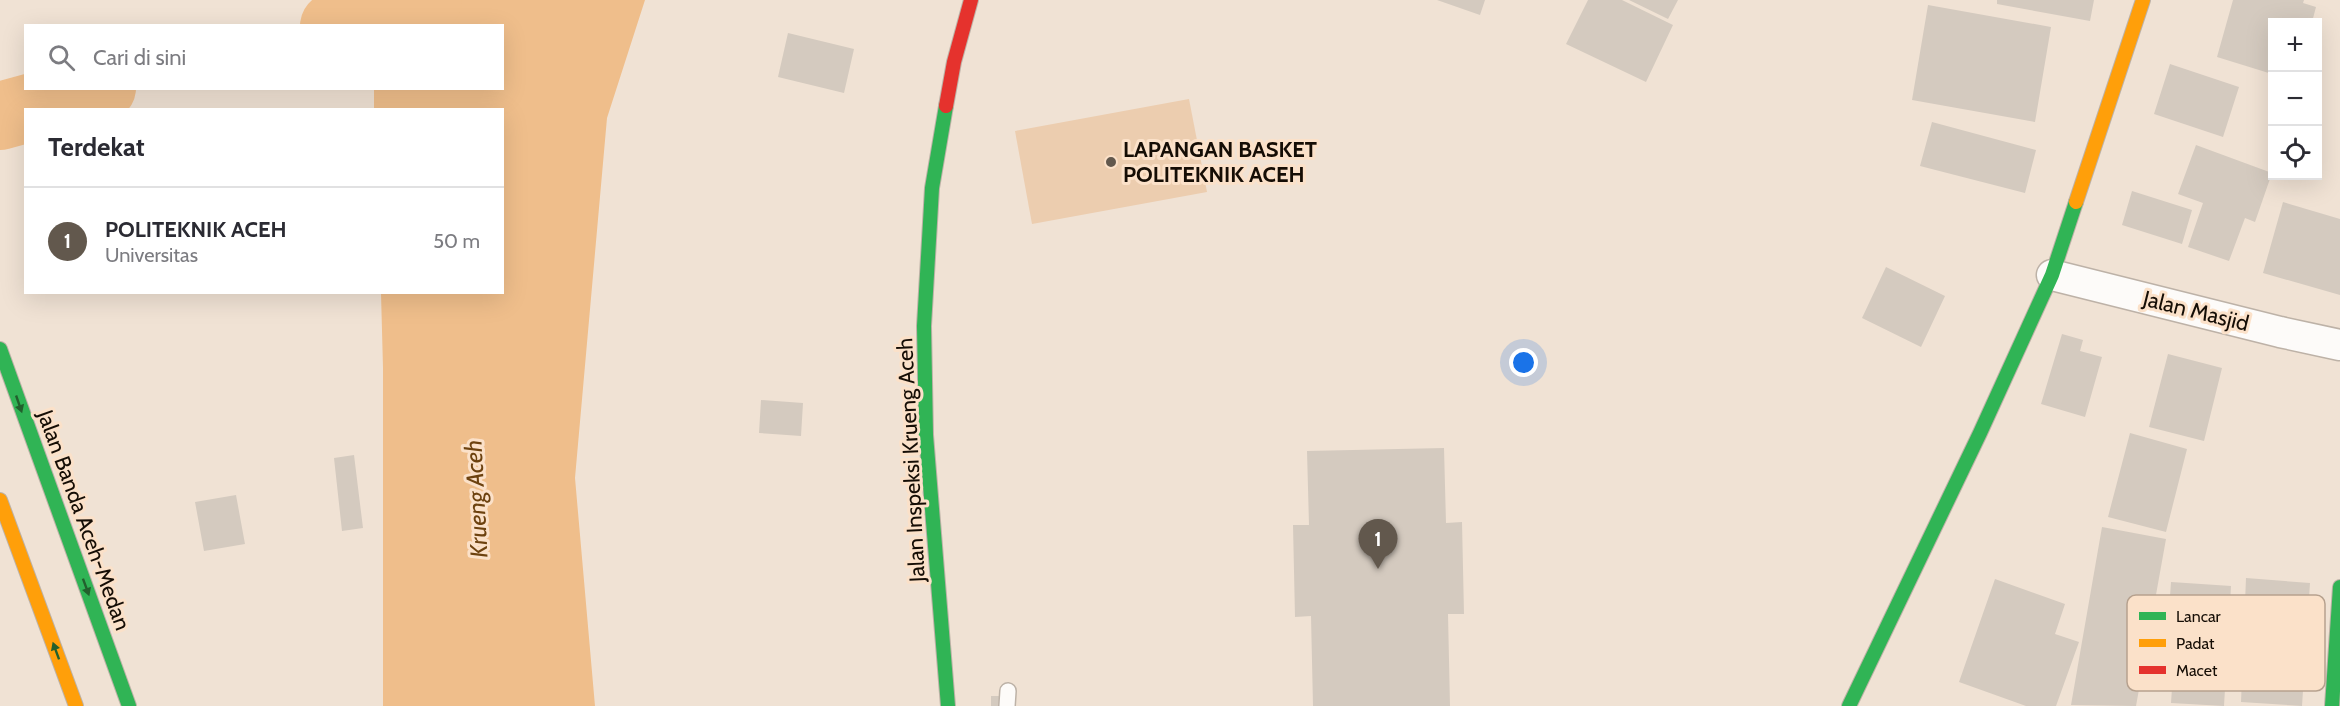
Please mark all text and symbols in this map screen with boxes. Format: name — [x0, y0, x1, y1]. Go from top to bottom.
map controls — [2268, 18, 2322, 180]
button: + — [2268, 18, 2322, 72]
search box — [24, 24, 504, 90]
icon: search — [45, 41, 78, 74]
text: Cari di sini — [93, 44, 186, 71]
button: − — [2268, 72, 2322, 126]
button: locate — [2268, 126, 2322, 180]
text: Terdekat — [48, 131, 145, 163]
place label: LAPANGAN BASKET POLITEKNIK ACEH — [1123, 136, 1317, 188]
marker: LAPANGAN BASKET POLITEKNIK ACEH — [1104, 155, 1118, 169]
text: POLITEKNIK ACEH — [105, 216, 286, 243]
text: 1 — [64, 229, 71, 253]
text: 50 m — [433, 229, 480, 253]
text: Universitas — [105, 243, 198, 267]
street label: Jalan Masjid — [2139, 285, 2252, 337]
street label: Jalan Inspeksi Krueng Aceh — [891, 337, 931, 584]
your location — [1509, 348, 1538, 377]
one-way arrow — [14, 395, 24, 413]
street label: Jalan Banda Aceh-Medan — [31, 405, 136, 634]
water label: Krueng Aceh — [458, 439, 494, 559]
pin: 1 — [1358, 520, 1398, 569]
one-way arrow — [81, 578, 91, 596]
legend — [2127, 595, 2325, 691]
text: Lancar — [2176, 607, 2222, 626]
text: Padat — [2176, 634, 2215, 653]
one-way arrow — [50, 642, 60, 660]
text: Macet — [2176, 661, 2218, 680]

